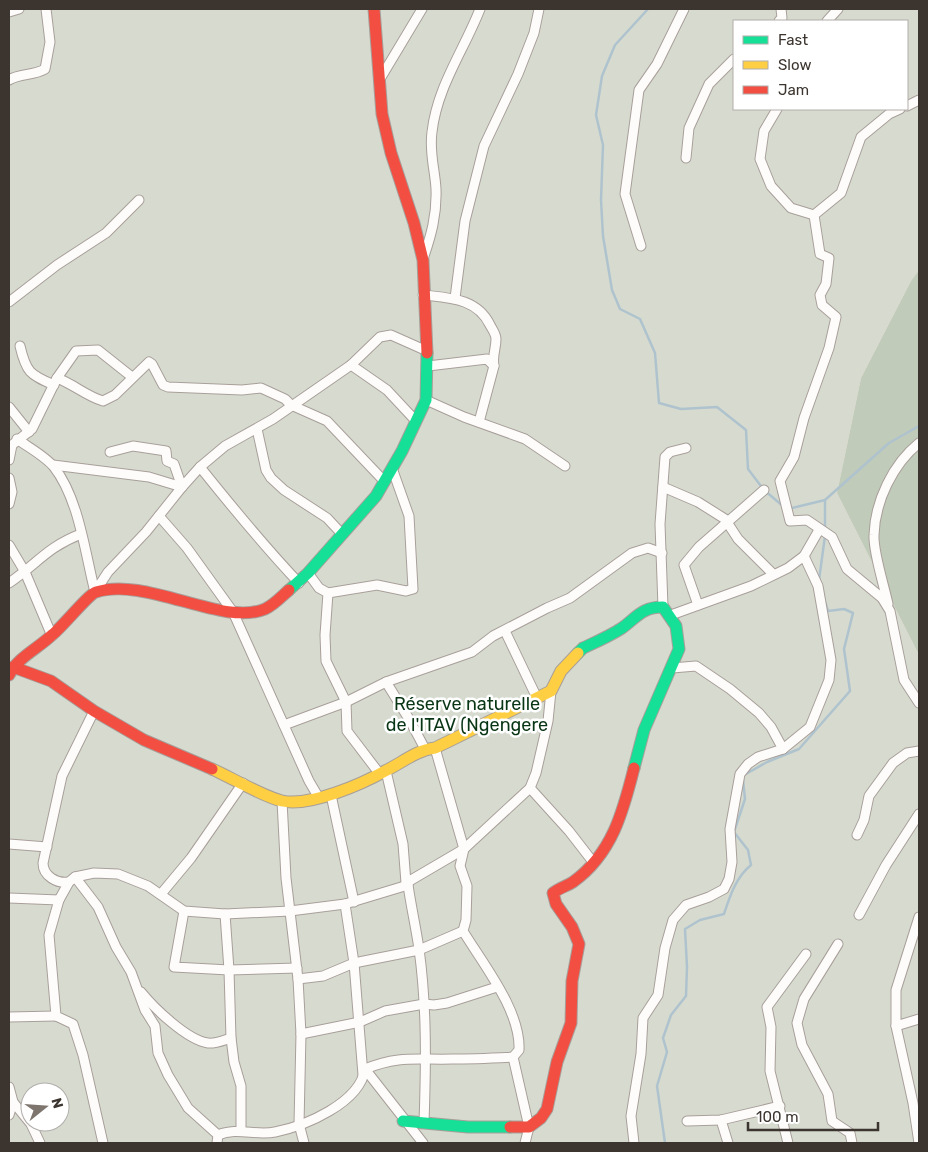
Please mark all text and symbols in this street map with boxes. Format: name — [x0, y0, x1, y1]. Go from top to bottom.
legend — [733, 20, 908, 110]
text: Fast — [778, 31, 808, 49]
text: Slow — [778, 56, 811, 74]
text: Jam — [778, 81, 809, 99]
park label: Réserve naturelle de l'ITAV (Ngengere — [386, 693, 548, 736]
north arrow — [20, 1082, 70, 1132]
text: N — [47, 1096, 67, 1111]
scale bar — [748, 1100, 878, 1132]
text: 100 m — [756, 1108, 798, 1126]

